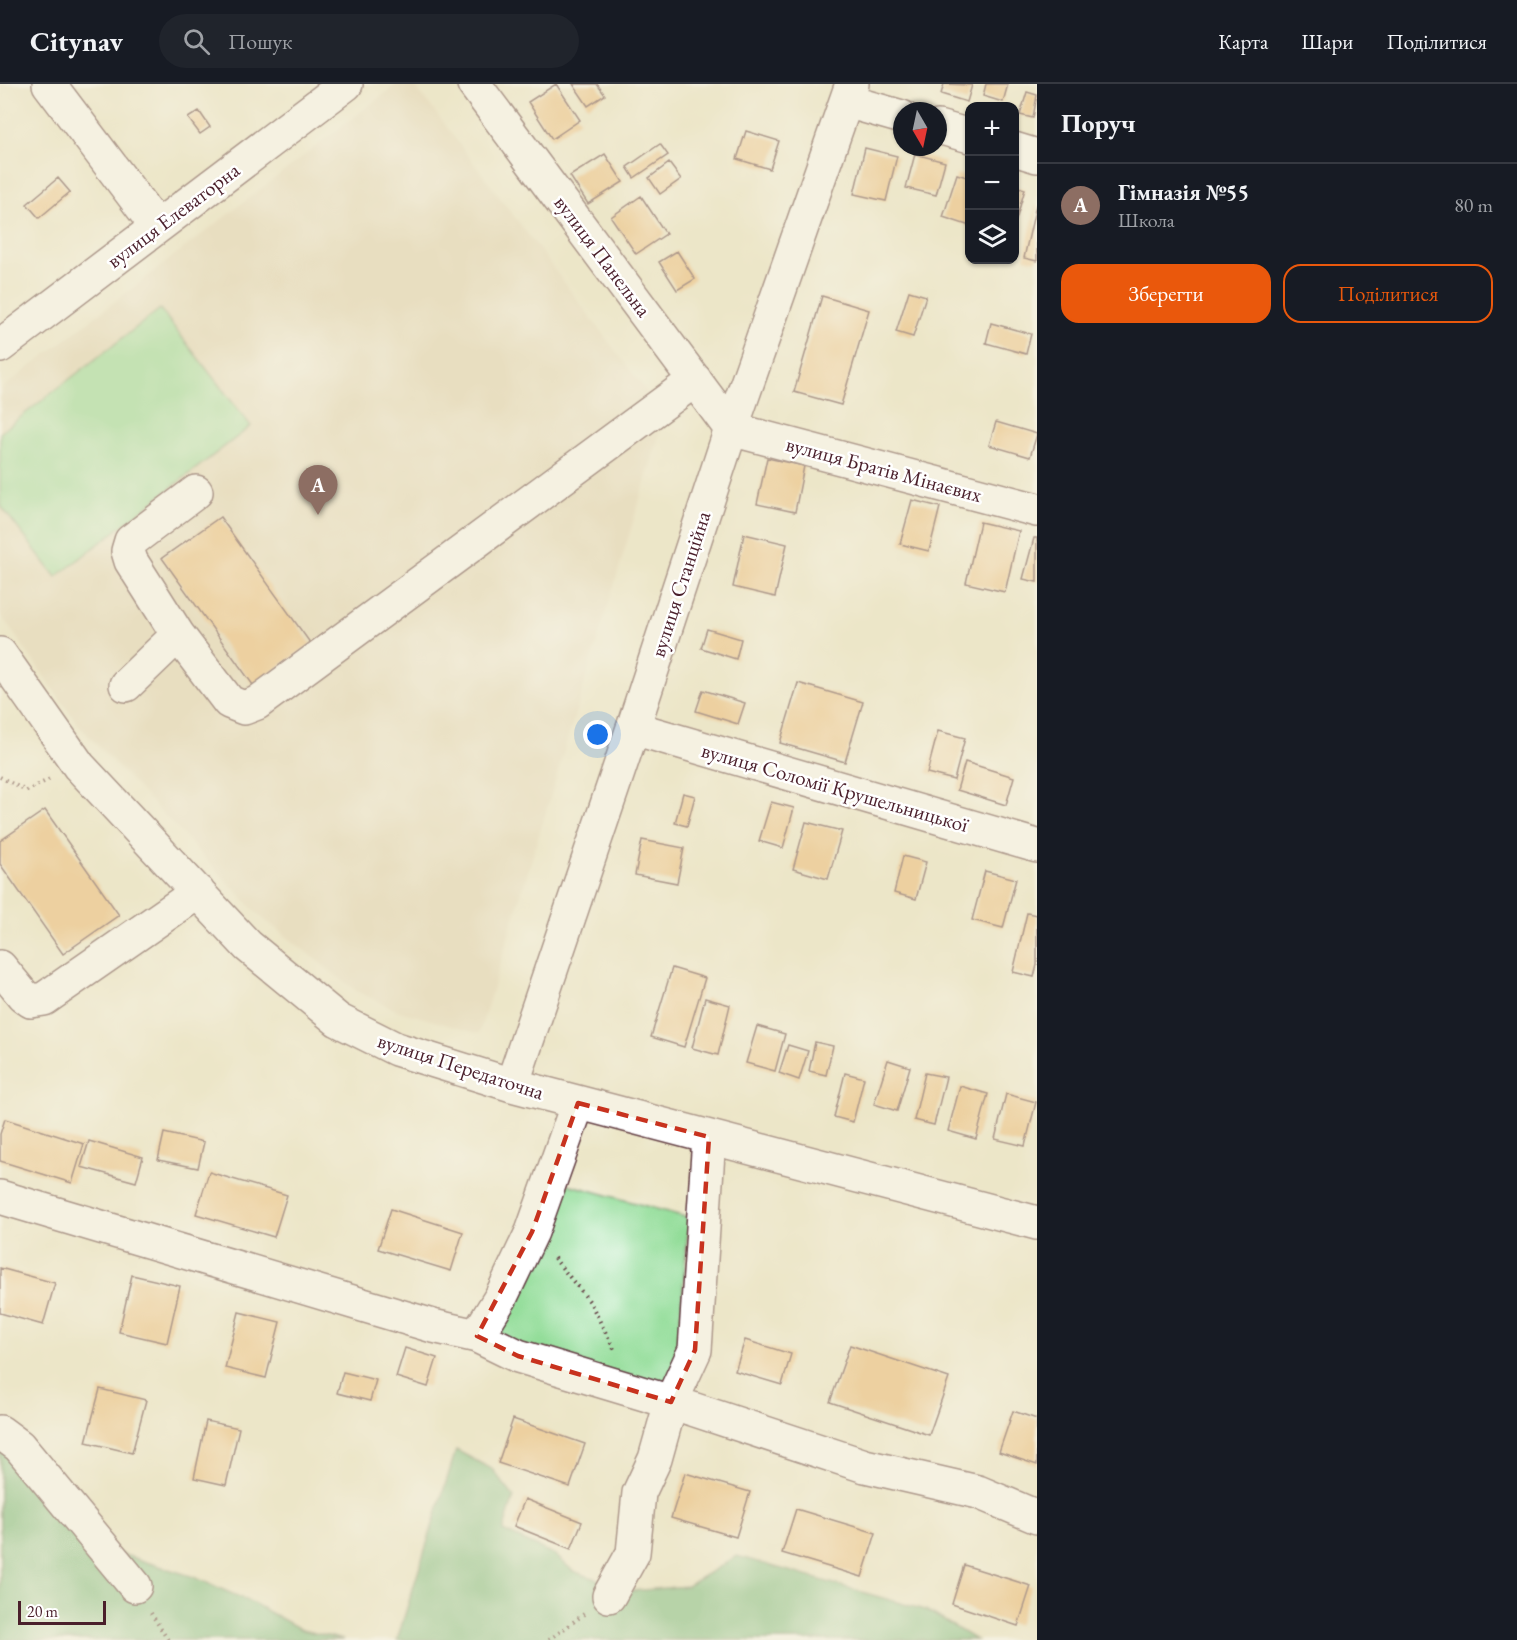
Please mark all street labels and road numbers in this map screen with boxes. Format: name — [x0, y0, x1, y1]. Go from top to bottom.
street label: вулиця Елеваторна — [101, 156, 245, 274]
street label: вулиця Панельна — [548, 190, 658, 323]
street label: вулиця Братів Мінаєвих — [783, 430, 985, 508]
street label: вулиця Станційна — [644, 507, 717, 660]
street label: вулиця Соломії Крушельницької — [699, 736, 972, 838]
street label: вулиця Передаточна — [374, 1026, 548, 1106]

